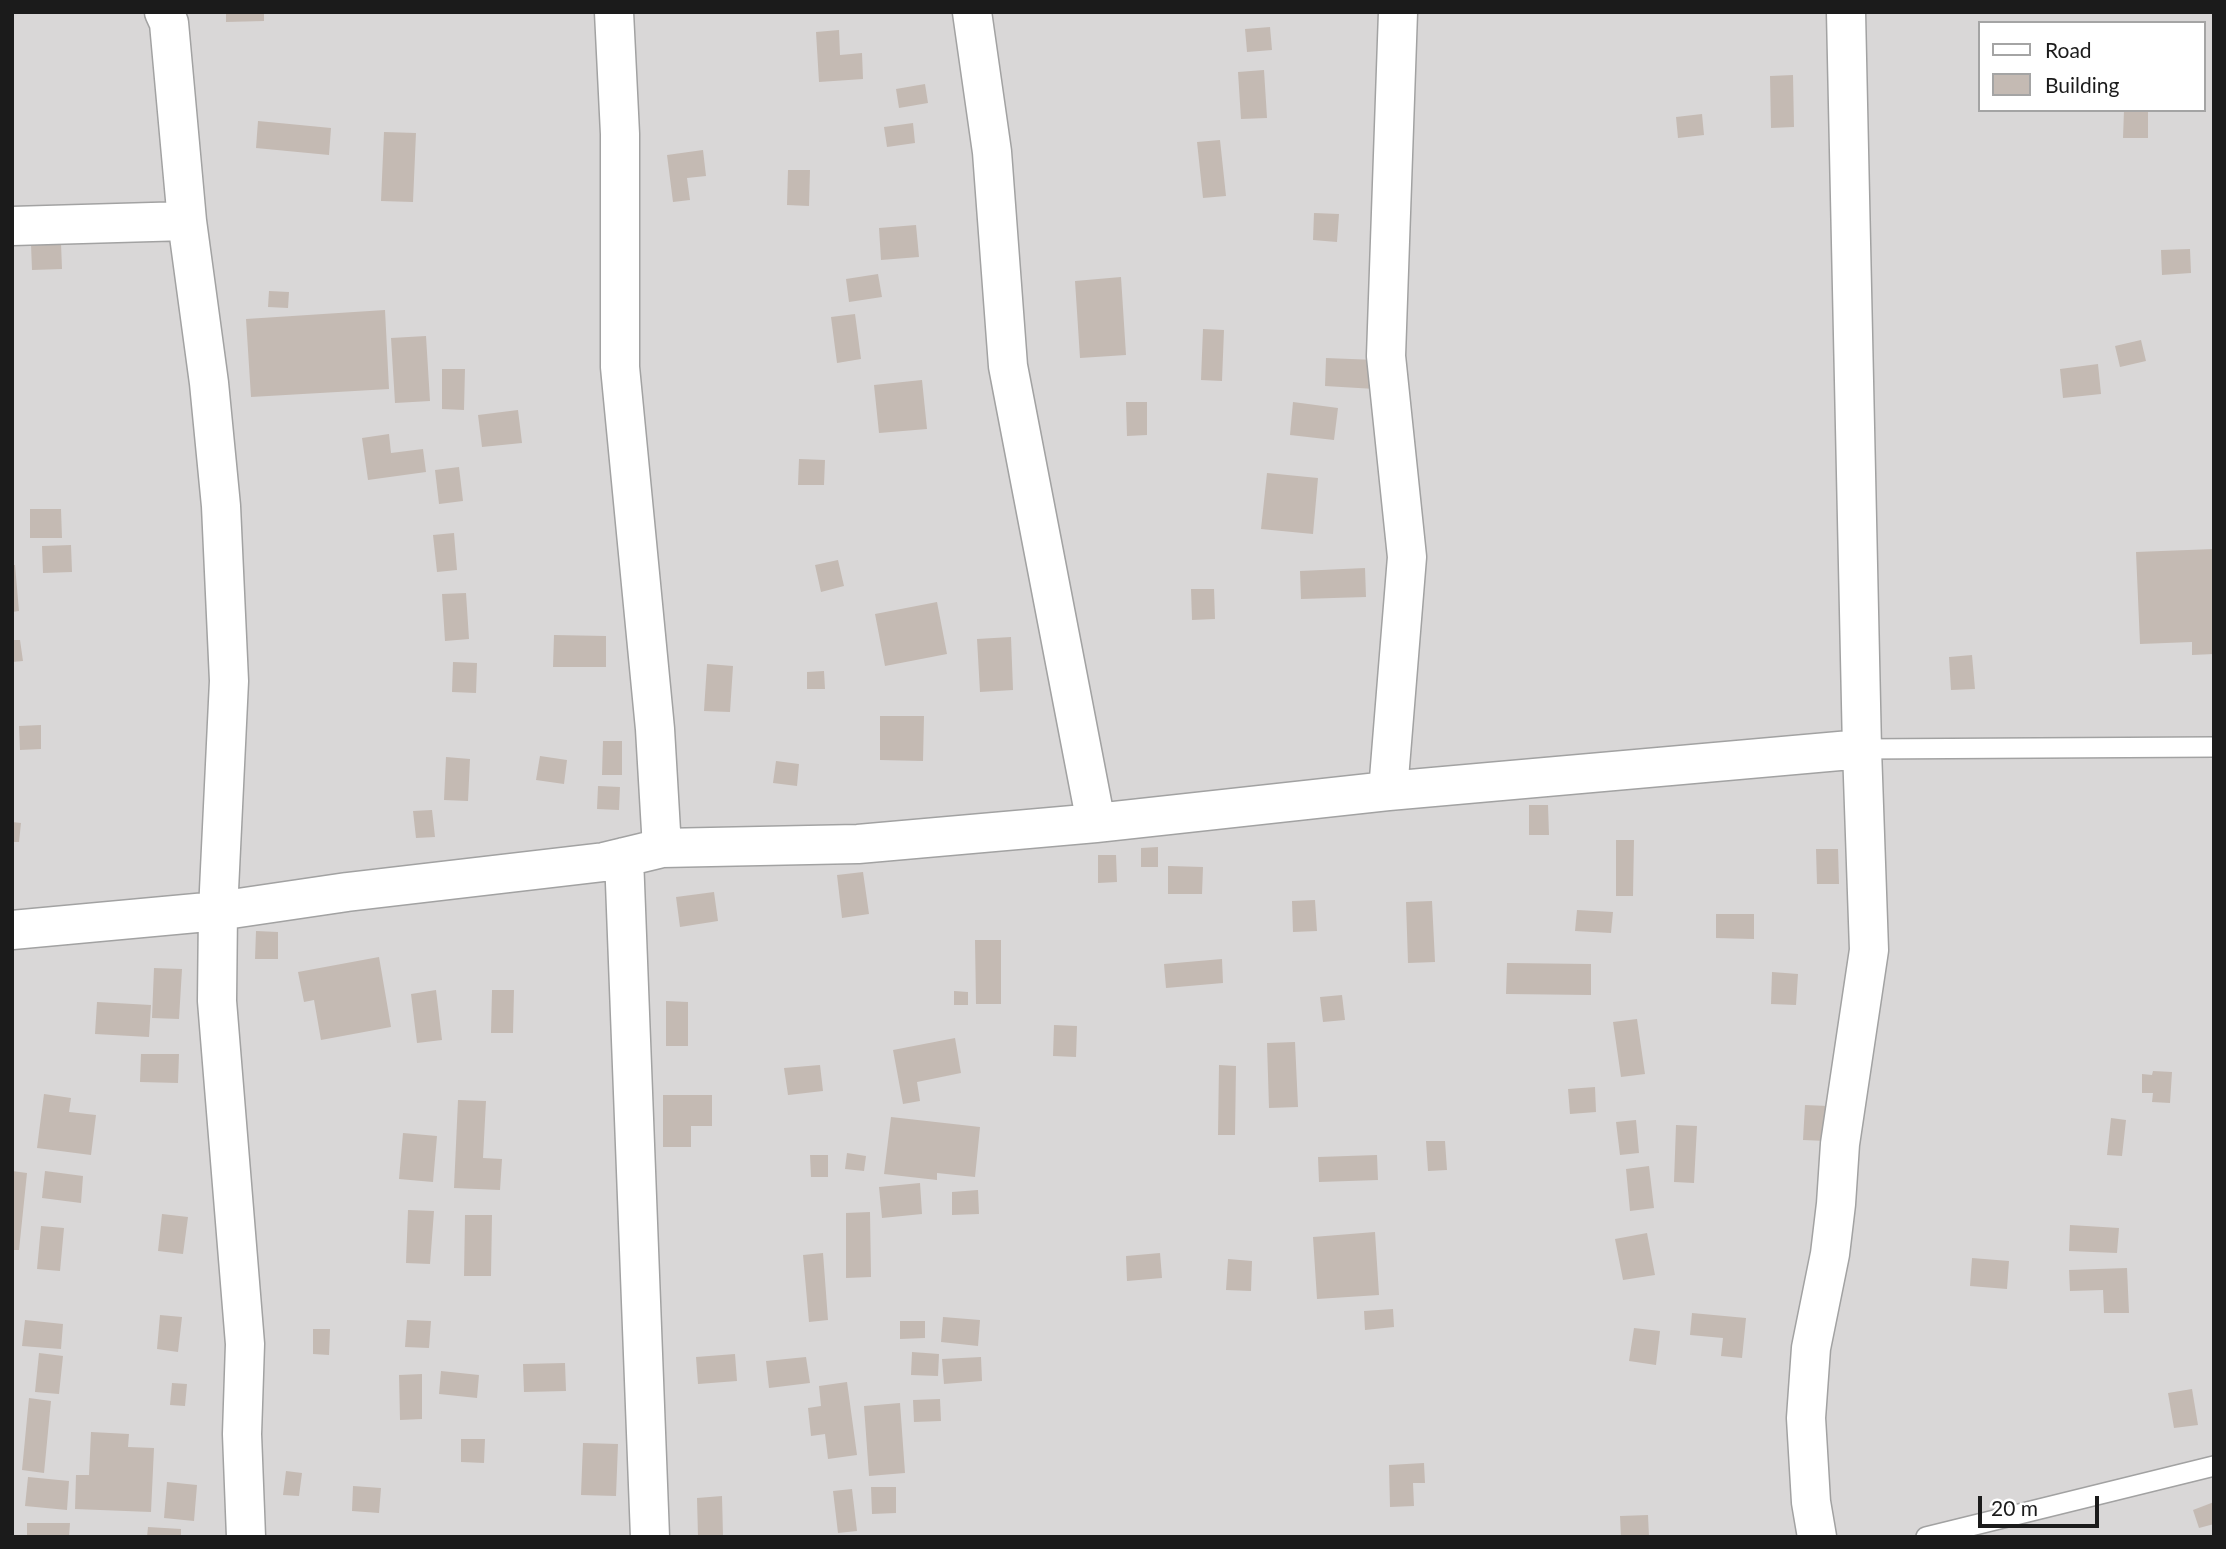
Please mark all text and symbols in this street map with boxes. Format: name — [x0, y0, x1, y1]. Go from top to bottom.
legend — [1978, 21, 2205, 112]
text: Road — [2045, 37, 2092, 62]
text: Building — [2045, 72, 2120, 97]
scale bar — [1981, 1482, 2102, 1526]
text: 20 m — [1991, 1495, 2038, 1520]

